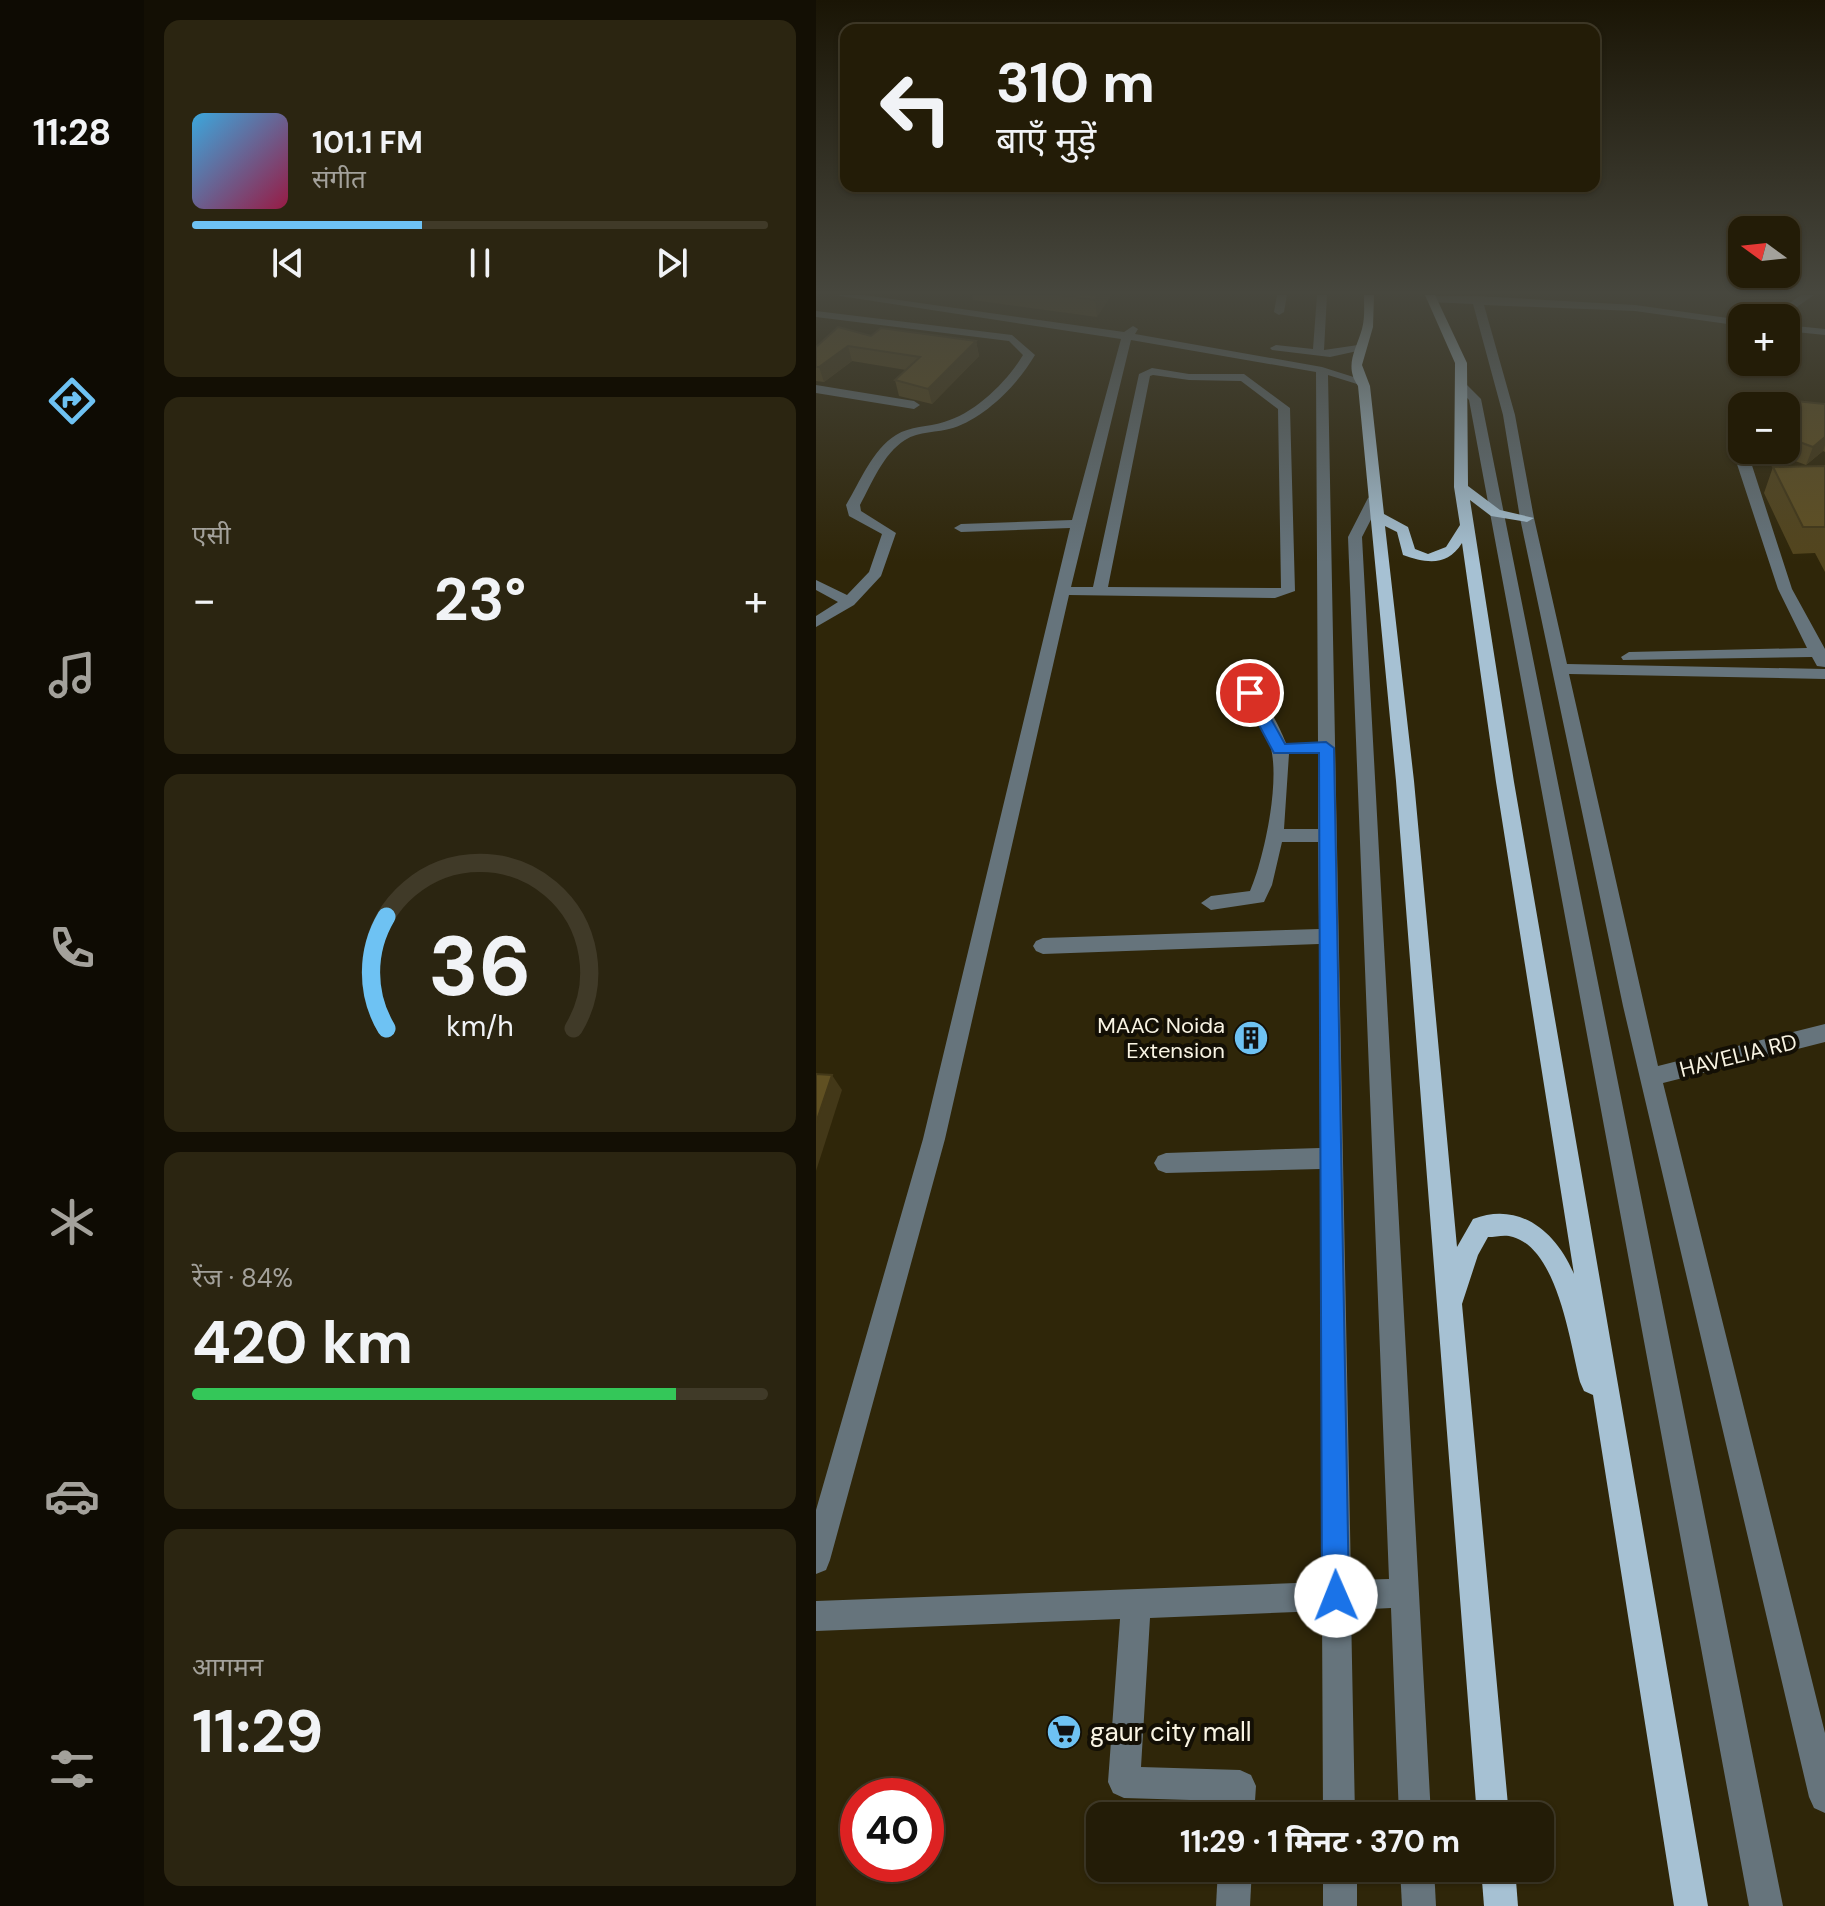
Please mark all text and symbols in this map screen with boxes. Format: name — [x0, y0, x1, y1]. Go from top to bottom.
text: 310 m — [996, 46, 1155, 119]
icon: left — [864, 56, 968, 160]
text: 11:28 — [33, 109, 111, 156]
text: बाएँ मुड़ें — [996, 117, 1096, 164]
text: 101.1 FM — [312, 123, 423, 162]
text: संगीत — [312, 162, 366, 196]
north arrow — [1728, 216, 1800, 288]
map controls — [1728, 216, 1800, 464]
icon: previous — [266, 241, 310, 285]
icon: pause — [458, 241, 502, 285]
icon: next — [650, 241, 694, 285]
button: + — [1728, 304, 1800, 376]
icon: directions — [44, 373, 100, 429]
button: − — [1728, 392, 1800, 464]
text: एसी — [192, 518, 231, 552]
text: 23° — [434, 560, 526, 639]
text: − — [192, 571, 216, 629]
text: + — [744, 571, 768, 629]
icon: music — [44, 647, 100, 703]
pin — [1216, 659, 1284, 727]
icon: arrive — [1228, 671, 1272, 715]
text: 36 — [429, 912, 531, 1021]
icon: phone — [44, 920, 100, 976]
text: km/h — [446, 1008, 514, 1045]
place label: MAAC Noida Extension — [1097, 1011, 1225, 1065]
building icon: MAAC Noida Extension — [1232, 1019, 1270, 1057]
street label: HAVELIA RD — [1676, 1027, 1800, 1084]
icon: climate — [44, 1194, 100, 1250]
text: रेंज · 84% — [192, 1261, 293, 1295]
text: 420 km — [192, 1303, 413, 1382]
icon: car — [44, 1468, 100, 1524]
position arrow — [1294, 1554, 1378, 1638]
text: आगमन — [192, 1650, 263, 1684]
text: 11:29 — [192, 1692, 323, 1771]
supermarket icon: gaur city mall — [1045, 1713, 1083, 1751]
place label: gaur city mall — [1090, 1715, 1252, 1749]
icon: filters — [44, 1741, 100, 1797]
speed limit sign: 40 — [840, 1778, 944, 1882]
text: 11:29 · 1 मिनट · 370 m — [1180, 1822, 1460, 1861]

